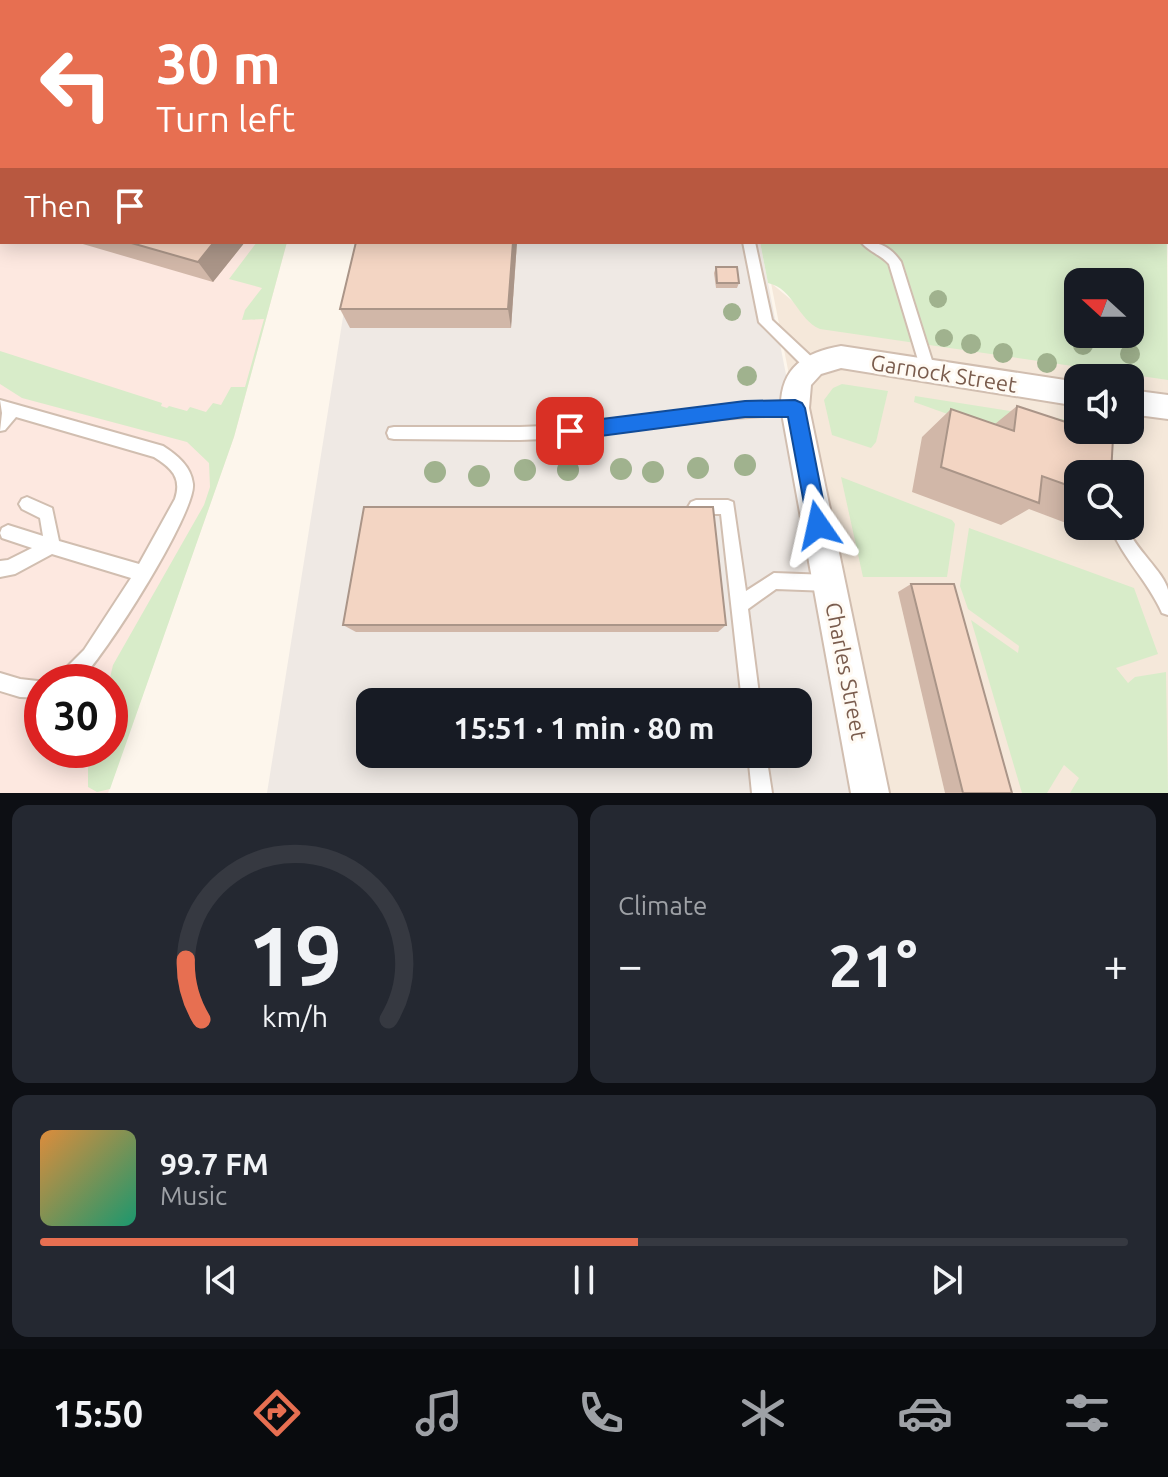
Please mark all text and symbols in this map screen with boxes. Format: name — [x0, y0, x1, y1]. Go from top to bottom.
icon: left — [24, 32, 128, 136]
text: 30 m — [156, 32, 281, 95]
text: Turn left — [156, 98, 295, 139]
icon: arrive — [108, 184, 152, 228]
text: Then — [24, 189, 92, 223]
north arrow — [1064, 268, 1144, 348]
map controls — [1064, 268, 1144, 540]
street label: Garnock Street — [869, 349, 1019, 397]
button: sound — [1064, 364, 1144, 444]
pin — [536, 397, 604, 465]
icon: arrive — [548, 409, 592, 453]
button: search — [1064, 460, 1144, 540]
position arrow — [776, 483, 860, 567]
street label: Charles Street — [821, 600, 873, 742]
speed limit sign: 30 — [24, 664, 128, 768]
text: 15:51 · 1 min · 80 m — [454, 711, 714, 745]
text: Climate — [618, 891, 707, 920]
text: 19 — [248, 908, 342, 1002]
text: 21° — [829, 931, 917, 998]
text: − — [618, 940, 643, 989]
text: + — [1103, 940, 1128, 989]
text: km/h — [262, 1000, 328, 1032]
text: 99.7 FM — [160, 1147, 269, 1181]
text: Music — [160, 1181, 227, 1210]
icon: previous — [199, 1258, 243, 1302]
icon: pause — [562, 1258, 606, 1302]
icon: next — [925, 1258, 969, 1302]
icon: directions — [249, 1385, 305, 1441]
icon: music — [411, 1385, 467, 1441]
icon: phone — [573, 1385, 629, 1441]
icon: climate — [735, 1385, 791, 1441]
icon: car — [897, 1385, 953, 1441]
icon: filters — [1059, 1385, 1115, 1441]
text: 15:50 — [53, 1393, 143, 1434]

